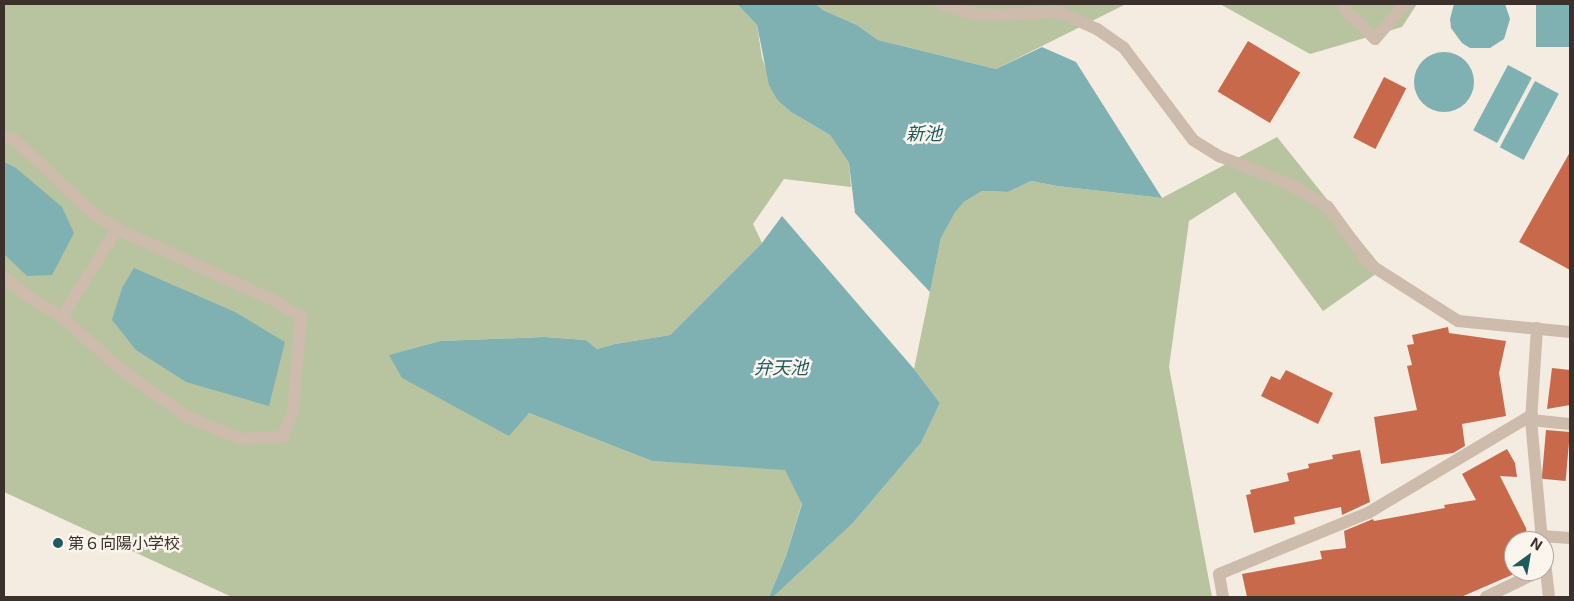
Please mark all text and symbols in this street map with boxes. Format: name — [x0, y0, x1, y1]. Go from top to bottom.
water label: 新池 — [906, 123, 942, 145]
water label: 弁天池 — [754, 357, 808, 379]
north arrow — [1504, 531, 1554, 581]
place label: 第６向陽小学校 — [68, 533, 180, 553]
text: N — [1528, 534, 1546, 554]
marker: 第６向陽小学校 — [52, 537, 64, 549]

